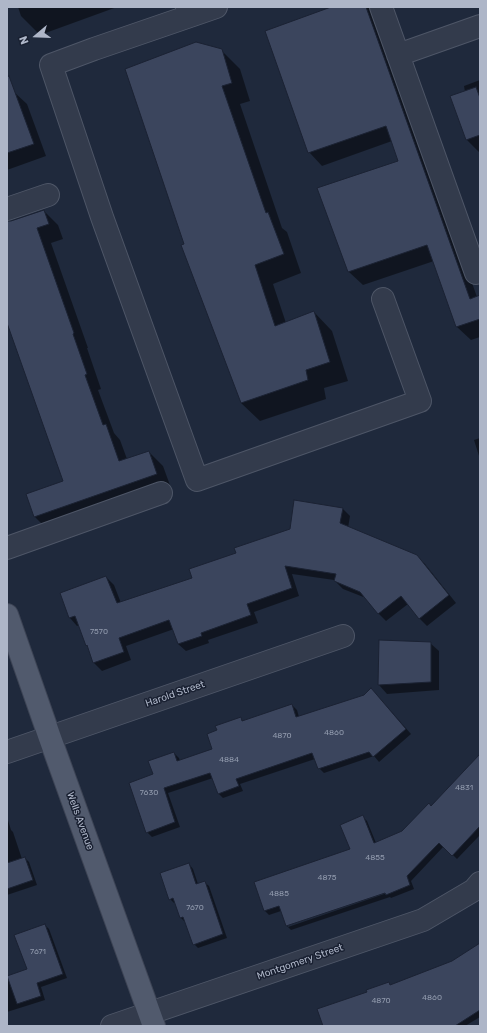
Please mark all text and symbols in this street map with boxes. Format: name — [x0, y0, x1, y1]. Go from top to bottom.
north arrow — [16, 16, 56, 56]
text: N — [17, 34, 32, 46]
house number: 7570 — [90, 627, 108, 637]
street label: Harold Street — [144, 678, 206, 710]
house number: 4860 — [324, 728, 344, 738]
house number: 4870 — [272, 731, 292, 741]
house number: 4884 — [219, 755, 239, 765]
house number: 4831 — [455, 783, 473, 793]
house number: 7630 — [140, 788, 158, 798]
street label: Wells Avenue — [64, 790, 96, 852]
house number: 4855 — [365, 853, 385, 863]
house number: 4875 — [318, 873, 336, 883]
house number: 4885 — [269, 889, 289, 899]
house number: 7670 — [186, 903, 204, 913]
street label: Montgomery Street — [255, 942, 345, 982]
house number: 7671 — [30, 947, 46, 957]
house number: 4860 — [422, 993, 442, 1003]
house number: 4870 — [371, 996, 391, 1006]

